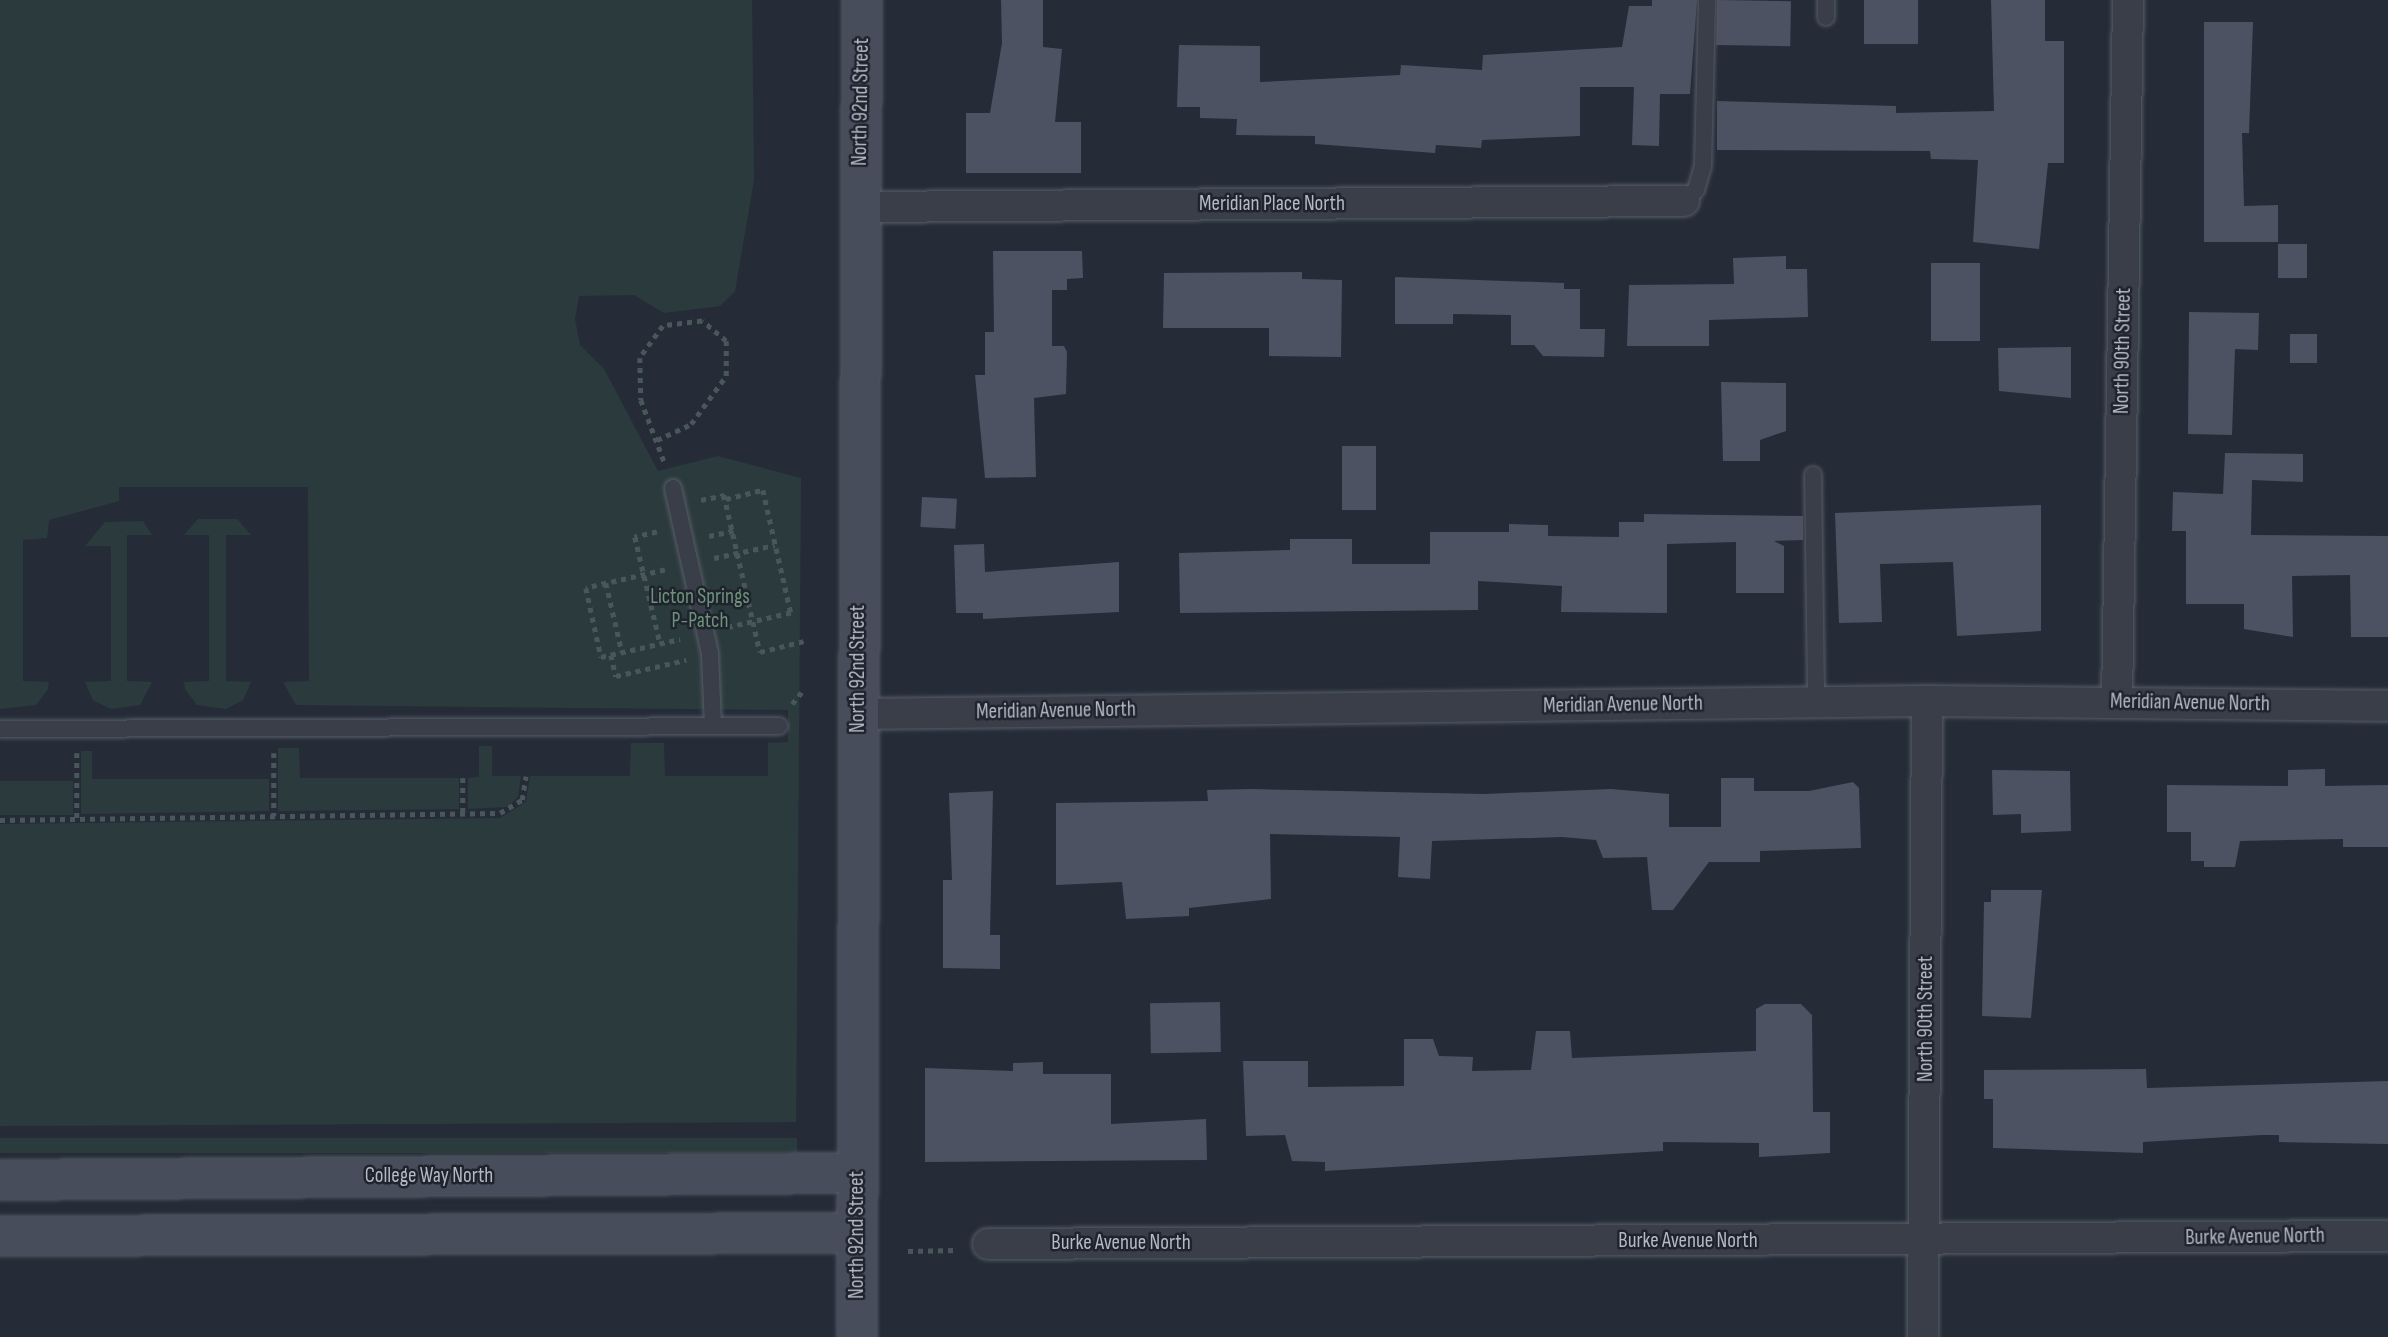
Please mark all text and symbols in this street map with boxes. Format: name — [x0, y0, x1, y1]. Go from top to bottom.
street label: North 92nd Street — [847, 38, 875, 166]
street label: Meridian Place North — [1199, 191, 1345, 217]
street label: North 90th Street — [2109, 288, 2137, 414]
park label: Licton Springs P-Patch — [650, 584, 750, 634]
street label: North 92nd Street — [845, 605, 871, 733]
street label: Meridian Avenue North — [2110, 689, 2270, 717]
street label: Meridian Avenue North — [1543, 691, 1703, 719]
street label: Meridian Avenue North — [976, 697, 1136, 725]
street label: North 90th Street — [1913, 956, 1939, 1082]
street label: College Way North — [365, 1163, 493, 1189]
street label: North 92nd Street — [844, 1171, 870, 1299]
street label: Burke Avenue North — [2185, 1223, 2325, 1251]
street label: Burke Avenue North — [1618, 1228, 1758, 1254]
street label: Burke Avenue North — [1051, 1230, 1191, 1256]

